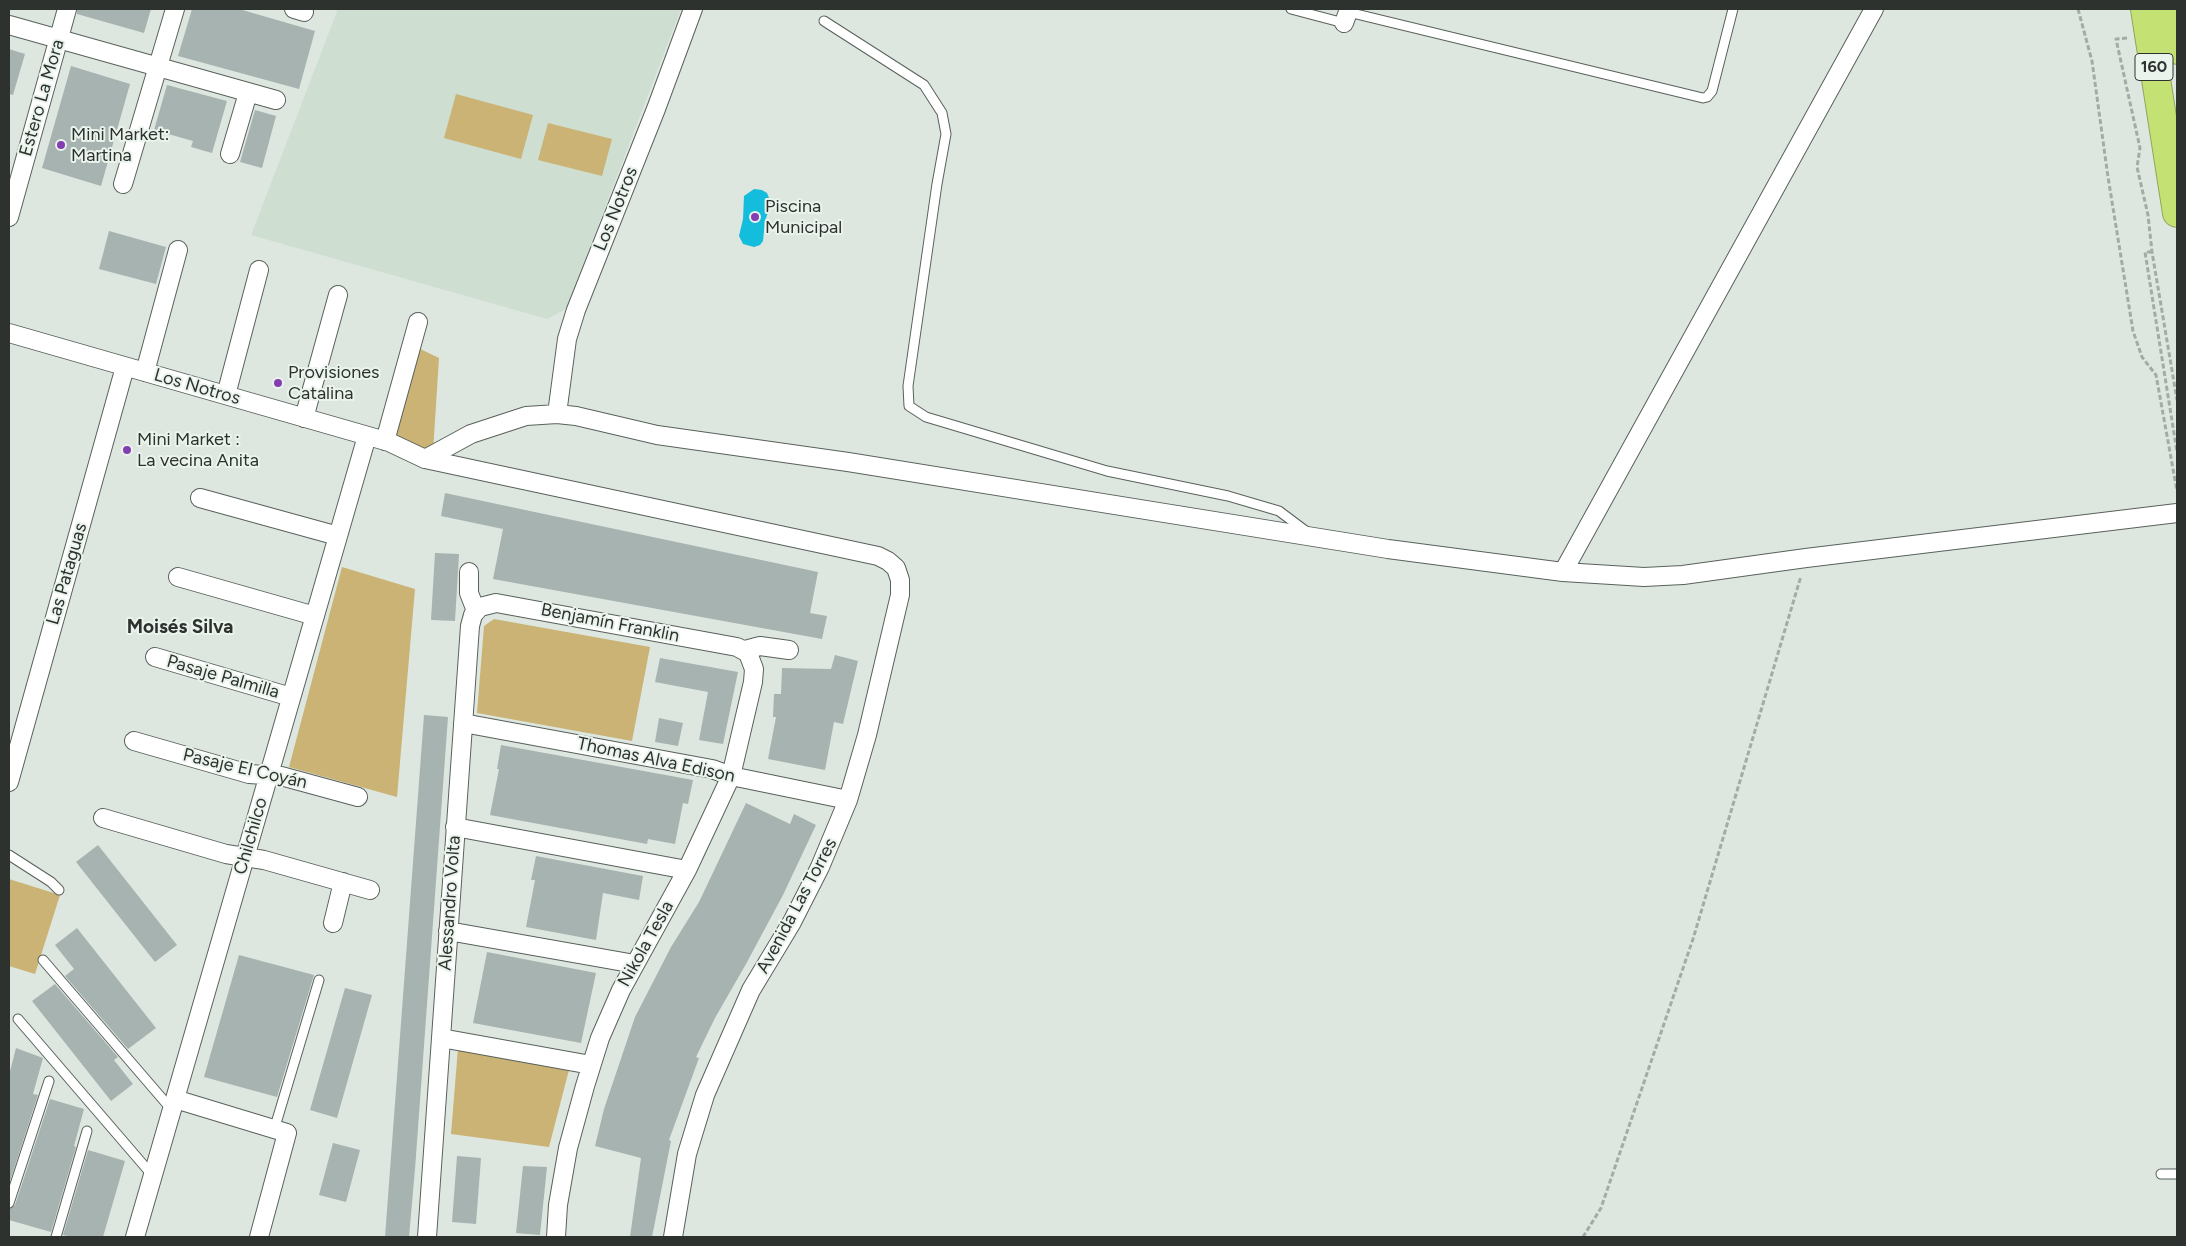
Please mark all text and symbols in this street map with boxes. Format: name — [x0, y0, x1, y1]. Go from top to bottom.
street label: Estero La Mora — [15, 37, 69, 159]
road number: 160 — [2135, 54, 2173, 80]
place label: Mini Market: Martina — [71, 124, 169, 166]
marker: Mini Market: Martina — [55, 139, 67, 151]
street label: Los Notros — [589, 164, 643, 254]
place label: Piscina Municipal — [765, 196, 842, 238]
marker: Piscina Municipal — [749, 211, 761, 223]
place label: Provisiones Catalina — [288, 362, 379, 404]
street label: Los Notros — [151, 364, 243, 410]
marker: Provisiones Catalina — [272, 377, 284, 389]
place label: Mini Market : La vecina Anita — [137, 429, 259, 472]
marker: Mini Market : La vecina Anita — [121, 444, 133, 456]
street label: Las Pataguas — [42, 521, 92, 627]
street label: Benjamín Franklin — [539, 599, 681, 647]
district label: Moisés Silva — [127, 616, 233, 638]
street label: Pasaje Palmilla — [164, 651, 282, 703]
street label: Thomas Alva Edison — [575, 733, 737, 787]
street label: Pasaje El Coyán — [181, 744, 309, 794]
street label: Chilchilco — [230, 795, 272, 877]
street label: Alessandro Volta — [434, 835, 466, 971]
street label: Avenida Las Torres — [752, 835, 842, 977]
street label: Nikola Tesla — [614, 897, 678, 991]

